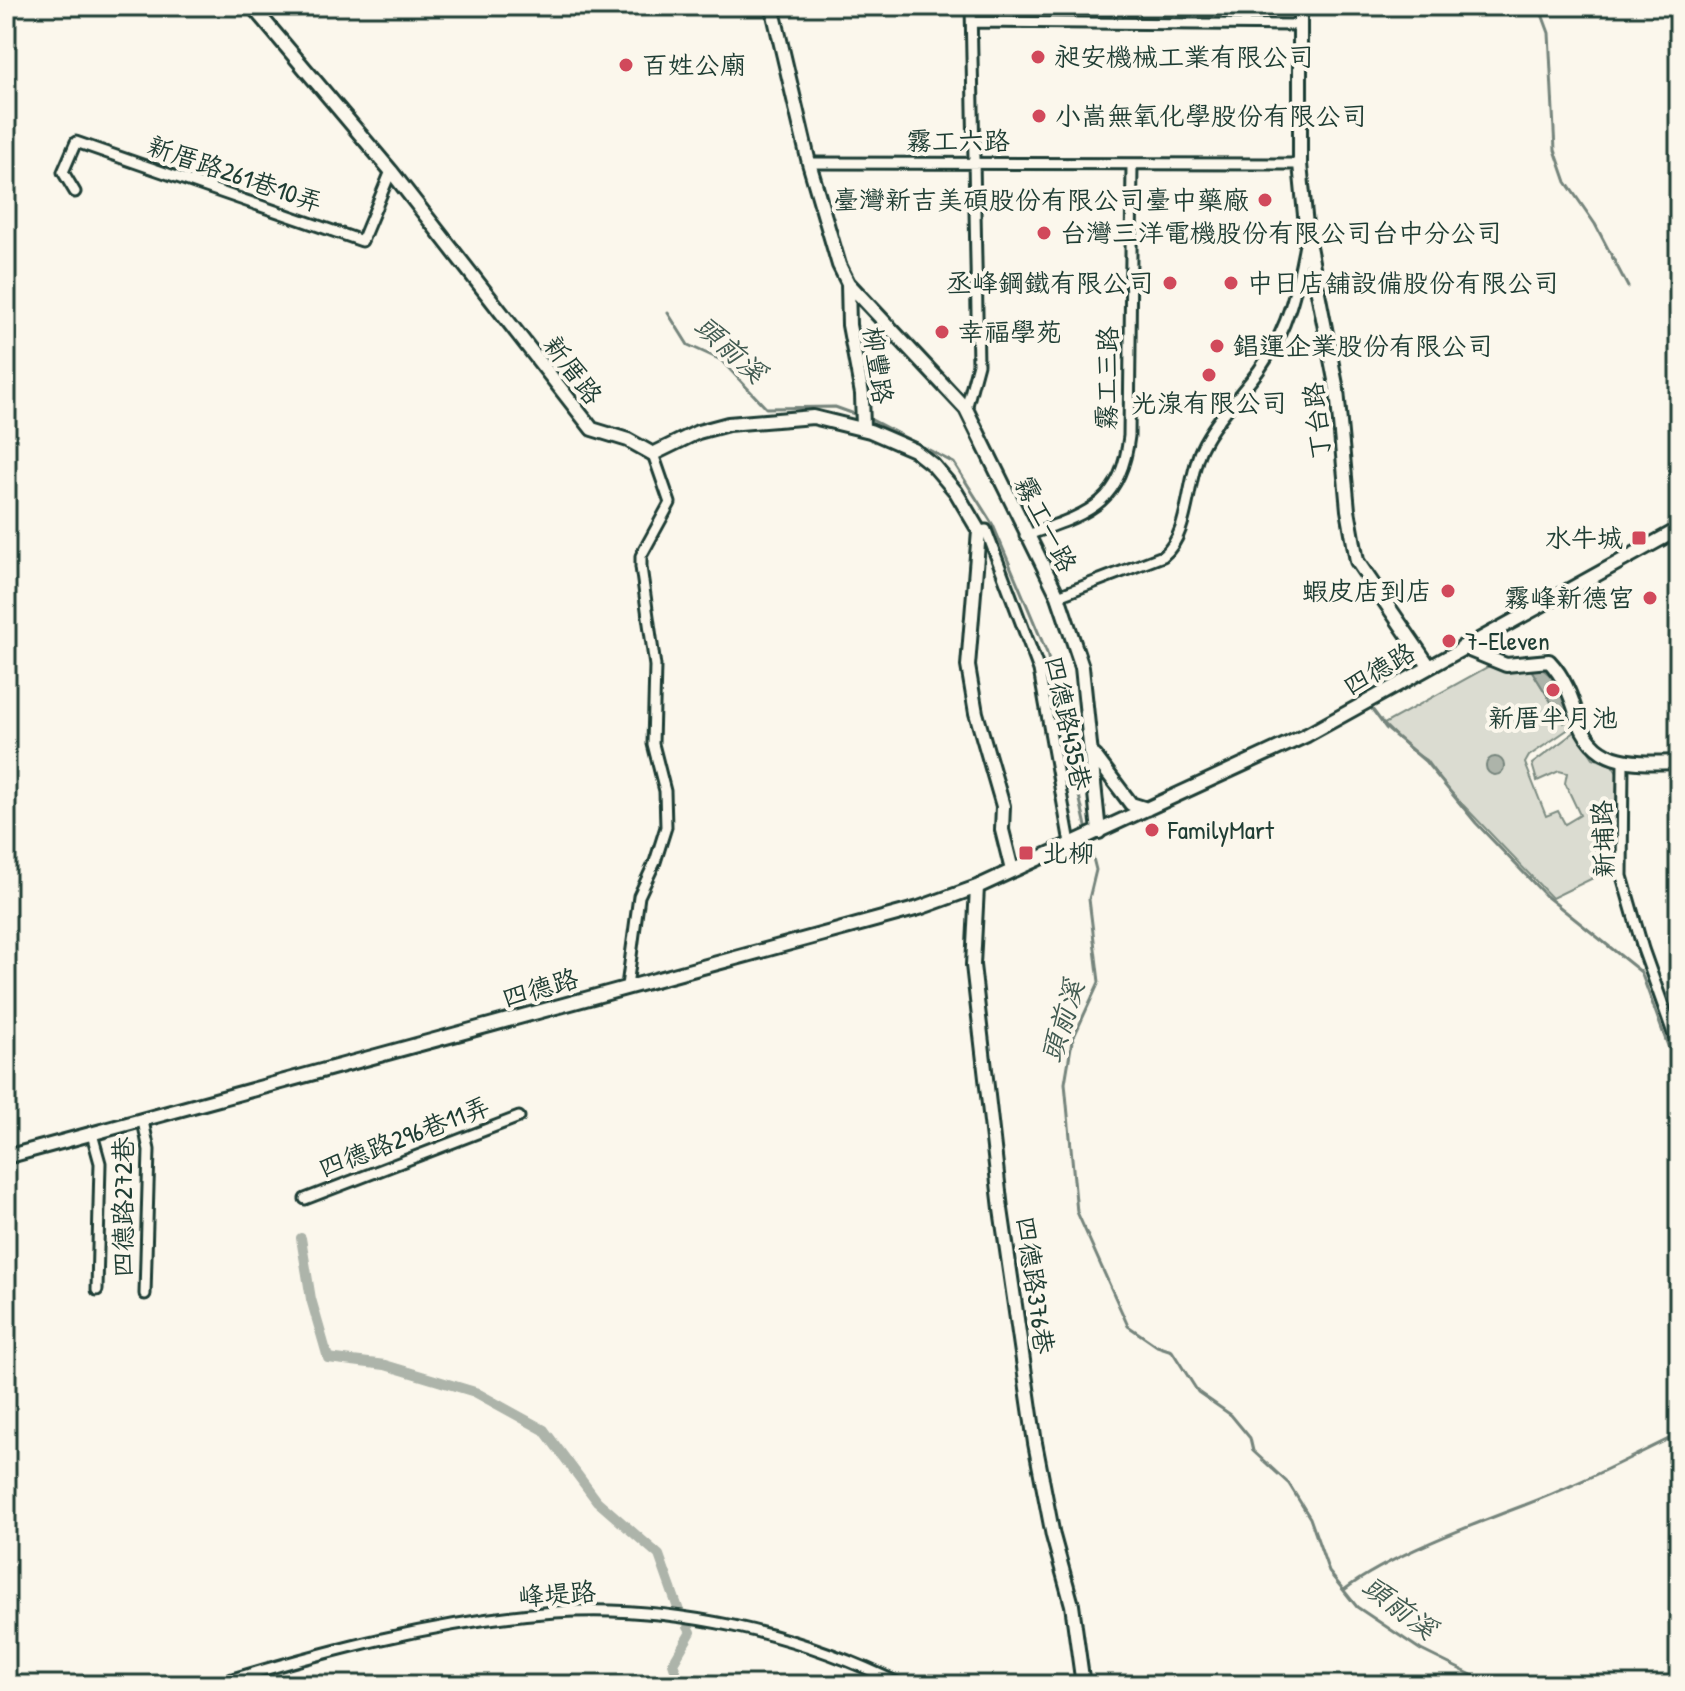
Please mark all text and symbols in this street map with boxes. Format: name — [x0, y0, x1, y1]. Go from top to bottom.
place label: 昶安機械工業有限公司 — [1054, 39, 1314, 74]
place label: 百姓公廟 — [642, 47, 746, 82]
marker: 昶安機械工業有限公司 — [1029, 48, 1047, 66]
marker: 百姓公廟 — [617, 56, 635, 74]
place label: 小嵩無氧化學股份有限公司 — [1055, 98, 1367, 133]
marker: 小嵩無氧化學股份有限公司 — [1030, 107, 1048, 125]
street label: 霧工六路 — [906, 123, 1010, 158]
street label: 新厝路261巷10弄 — [143, 127, 327, 220]
place label: 臺灣新吉美碩股份有限公司臺中藥廠 — [833, 182, 1249, 217]
marker: 臺灣新吉美碩股份有限公司臺中藥廠 — [1256, 191, 1274, 209]
place label: 台灣三洋電機股份有限公司台中分公司 — [1060, 215, 1502, 250]
marker: 台灣三洋電機股份有限公司台中分公司 — [1035, 224, 1053, 242]
place label: 丞峰鋼鐵有限公司 — [946, 265, 1154, 300]
place label: 中日店舖設備股份有限公司 — [1247, 265, 1559, 300]
marker: 丞峰鋼鐵有限公司 — [1161, 274, 1179, 292]
marker: 中日店舖設備股份有限公司 — [1222, 274, 1240, 292]
water label: 頭前溪 — [687, 307, 776, 393]
place label: 幸福學苑 — [958, 314, 1062, 349]
marker: 幸福學苑 — [933, 323, 951, 341]
street label: 柳豐路 — [856, 324, 901, 406]
street label: 霧工三路 — [1088, 326, 1125, 430]
street label: 新厝路 — [536, 328, 611, 411]
place label: 錩運企業股份有限公司 — [1233, 328, 1493, 363]
marker: 錩運企業股份有限公司 — [1208, 337, 1226, 355]
marker: 光湶有限公司 — [1200, 366, 1218, 384]
street label: 丁台路 — [1295, 380, 1338, 462]
place label: 光湶有限公司 — [1131, 385, 1287, 420]
street label: 霧工一路 — [1007, 469, 1086, 578]
place label: 水牛城 — [1545, 520, 1623, 555]
marker: 水牛城 — [1630, 529, 1648, 547]
place label: 蝦皮店到店 — [1302, 573, 1432, 608]
place label: 霧峰新德宮 — [1504, 580, 1634, 615]
marker: 蝦皮店到店 — [1439, 582, 1457, 600]
marker: 霧峰新德宮 — [1641, 589, 1659, 607]
place label: 7-Eleven — [1465, 623, 1550, 658]
marker: 7-Eleven — [1440, 632, 1458, 650]
street label: 四德路 — [1336, 634, 1421, 703]
street label: 四德路435巷 — [1037, 653, 1100, 793]
marker: 新厝半月池 — [1544, 681, 1562, 699]
place label: 新厝半月池 — [1488, 700, 1618, 735]
street label: 新埔路 — [1584, 799, 1621, 879]
place label: FamilyMart — [1167, 812, 1275, 847]
marker: FamilyMart — [1143, 821, 1161, 839]
place label: 北柳 — [1042, 835, 1094, 870]
marker: 北柳 — [1017, 844, 1035, 862]
street label: 四德路 — [498, 960, 582, 1015]
water label: 頭前溪 — [1032, 973, 1093, 1067]
street label: 四德路296巷11弄 — [313, 1088, 495, 1185]
street label: 四德路272巷 — [105, 1136, 140, 1278]
street label: 四德路376巷 — [1008, 1214, 1062, 1356]
water label: 頭前溪 — [1355, 1567, 1447, 1649]
street label: 峰堤路 — [517, 1573, 597, 1614]

